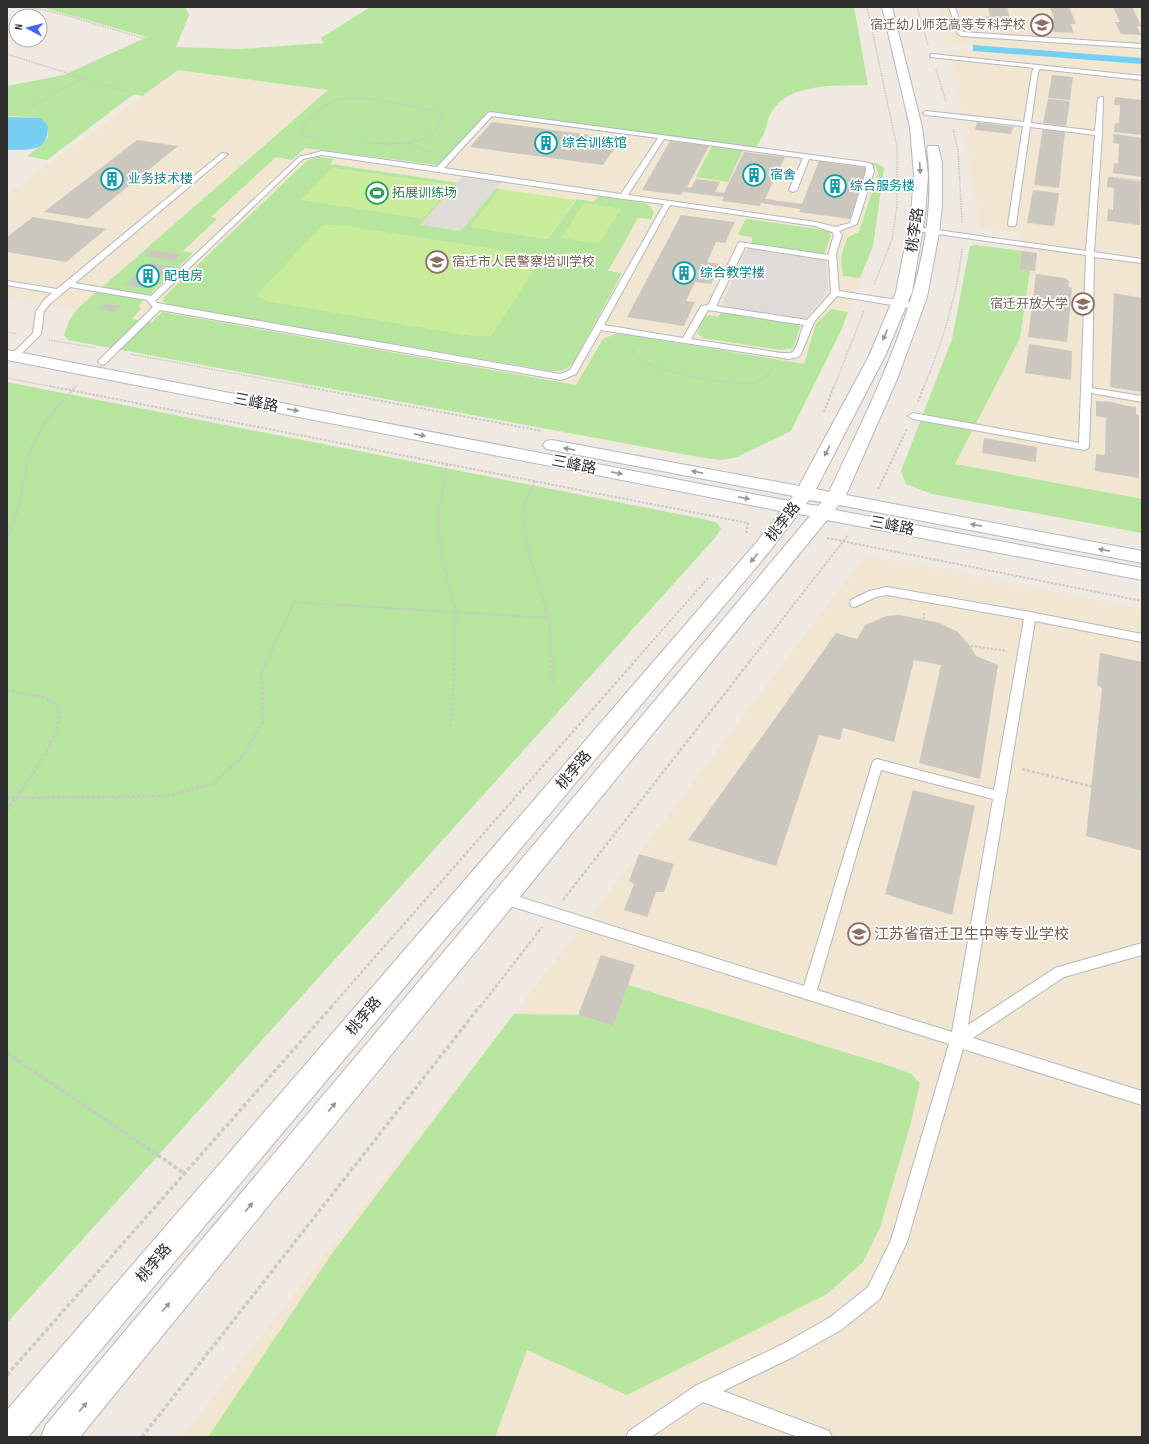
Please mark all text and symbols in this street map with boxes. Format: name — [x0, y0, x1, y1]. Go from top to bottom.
north arrow — [8, 8, 48, 48]
school or university icon: 宿迁幼儿师范高等专科学校 — [1029, 12, 1055, 38]
place label: 宿迁幼儿师范高等专科学校 — [870, 17, 1026, 33]
text: N — [12, 23, 25, 31]
building icon: 综合训练馆 — [533, 130, 559, 156]
place label: 综合训练馆 — [562, 135, 627, 151]
building icon: 宿舍 — [741, 162, 767, 188]
one-way arrow — [917, 162, 924, 174]
building icon: 业务技术楼 — [99, 166, 125, 192]
place label: 宿舍 — [770, 167, 796, 183]
place label: 业务技术楼 — [128, 171, 193, 187]
building icon: 综合服务楼 — [822, 173, 848, 199]
place label: 综合服务楼 — [850, 178, 915, 194]
sports icon: 拓展训练场 — [364, 180, 390, 206]
place label: 拓展训练场 — [392, 185, 457, 201]
street label: 桃李路 — [902, 206, 928, 254]
school or university icon: 宿迁市人民警察培训学校 — [424, 249, 450, 275]
place label: 宿迁市人民警察培训学校 — [452, 254, 595, 270]
building icon: 综合教学楼 — [671, 260, 697, 286]
building icon: 配电房 — [135, 263, 161, 289]
place label: 综合教学楼 — [700, 265, 765, 281]
place label: 配电房 — [164, 268, 203, 284]
school or university icon: 宿迁开放大学 — [1070, 291, 1096, 317]
place label: 宿迁开放大学 — [990, 296, 1068, 312]
one-way arrow — [882, 330, 888, 342]
street label: 三峰路 — [232, 389, 280, 417]
one-way arrow — [287, 407, 299, 413]
one-way arrow — [414, 432, 426, 438]
one-way arrow — [563, 445, 575, 451]
one-way arrow — [824, 445, 830, 457]
street label: 三峰路 — [550, 451, 598, 479]
one-way arrow — [691, 469, 703, 475]
one-way arrow — [610, 471, 623, 477]
one-way arrow — [738, 496, 750, 502]
street label: 桃李路 — [762, 498, 804, 546]
street label: 三峰路 — [868, 512, 916, 540]
one-way arrow — [970, 522, 982, 528]
one-way arrow — [1098, 546, 1110, 552]
one-way arrow — [750, 554, 759, 563]
street label: 桃李路 — [552, 747, 596, 793]
school or university icon: 江苏省宿迁卫生中等专业学校 — [846, 921, 872, 947]
place label: 江苏省宿迁卫生中等专业学校 — [874, 925, 1069, 944]
street label: 桃李路 — [342, 993, 386, 1039]
one-way arrow — [327, 1101, 336, 1112]
one-way arrow — [245, 1201, 253, 1212]
street label: 桃李路 — [132, 1240, 176, 1286]
one-way arrow — [162, 1301, 171, 1312]
one-way arrow — [79, 1402, 88, 1412]

